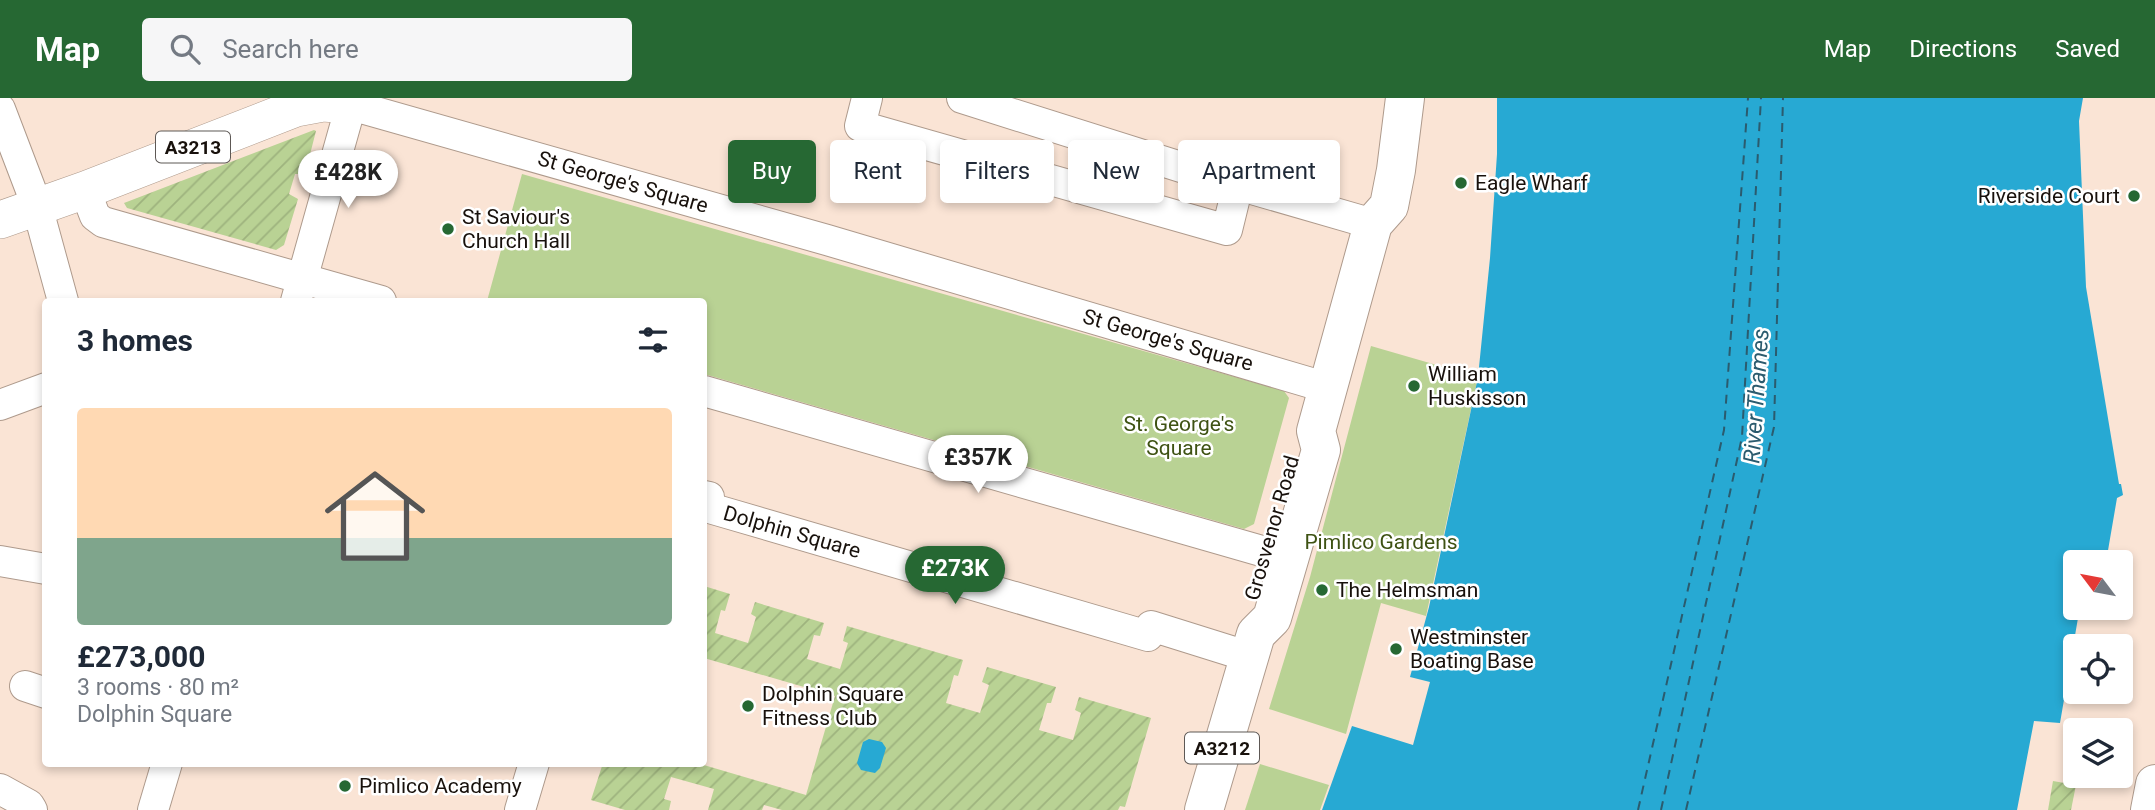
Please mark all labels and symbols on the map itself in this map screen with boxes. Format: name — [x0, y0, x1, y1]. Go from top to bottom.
road number: A3213 — [156, 132, 230, 162]
street label: St George's Square — [535, 146, 711, 218]
pin: £428K — [299, 150, 397, 210]
place label: Eagle Wharf — [1475, 171, 1588, 195]
marker: Eagle Wharf — [1453, 175, 1469, 191]
place label: Riverside Court — [1978, 184, 2120, 208]
marker: Riverside Court — [2126, 188, 2142, 204]
place label: St Saviour's Church Hall — [462, 205, 570, 253]
marker: St Saviour's Church Hall — [440, 221, 456, 237]
street label: St George's Square — [1080, 304, 1256, 376]
water label: River Thames — [1738, 328, 1775, 464]
place label: William Huskisson — [1428, 362, 1526, 410]
marker: William Huskisson — [1406, 378, 1422, 394]
park label: St. George's Square — [1124, 412, 1234, 460]
pin: £357K — [929, 436, 1027, 495]
street label: Grosvenor Road — [1240, 453, 1304, 603]
street label: Dolphin Square — [721, 501, 863, 563]
park label: Pimlico Gardens — [1304, 530, 1458, 554]
pin: £273K — [906, 546, 1004, 606]
north arrow — [2063, 550, 2133, 620]
place label: The Helmsman — [1336, 578, 1478, 602]
marker: The Helmsman — [1314, 582, 1330, 598]
place label: Westminster Boating Base — [1410, 625, 1534, 673]
marker: Westminster Boating Base — [1388, 641, 1404, 657]
place label: Dolphin Square Fitness Club — [762, 682, 904, 730]
marker: Dolphin Square Fitness Club — [740, 698, 756, 714]
road number: A3212 — [1185, 733, 1259, 764]
place label: Pimlico Academy — [359, 774, 522, 798]
marker: Pimlico Academy — [337, 778, 353, 794]

